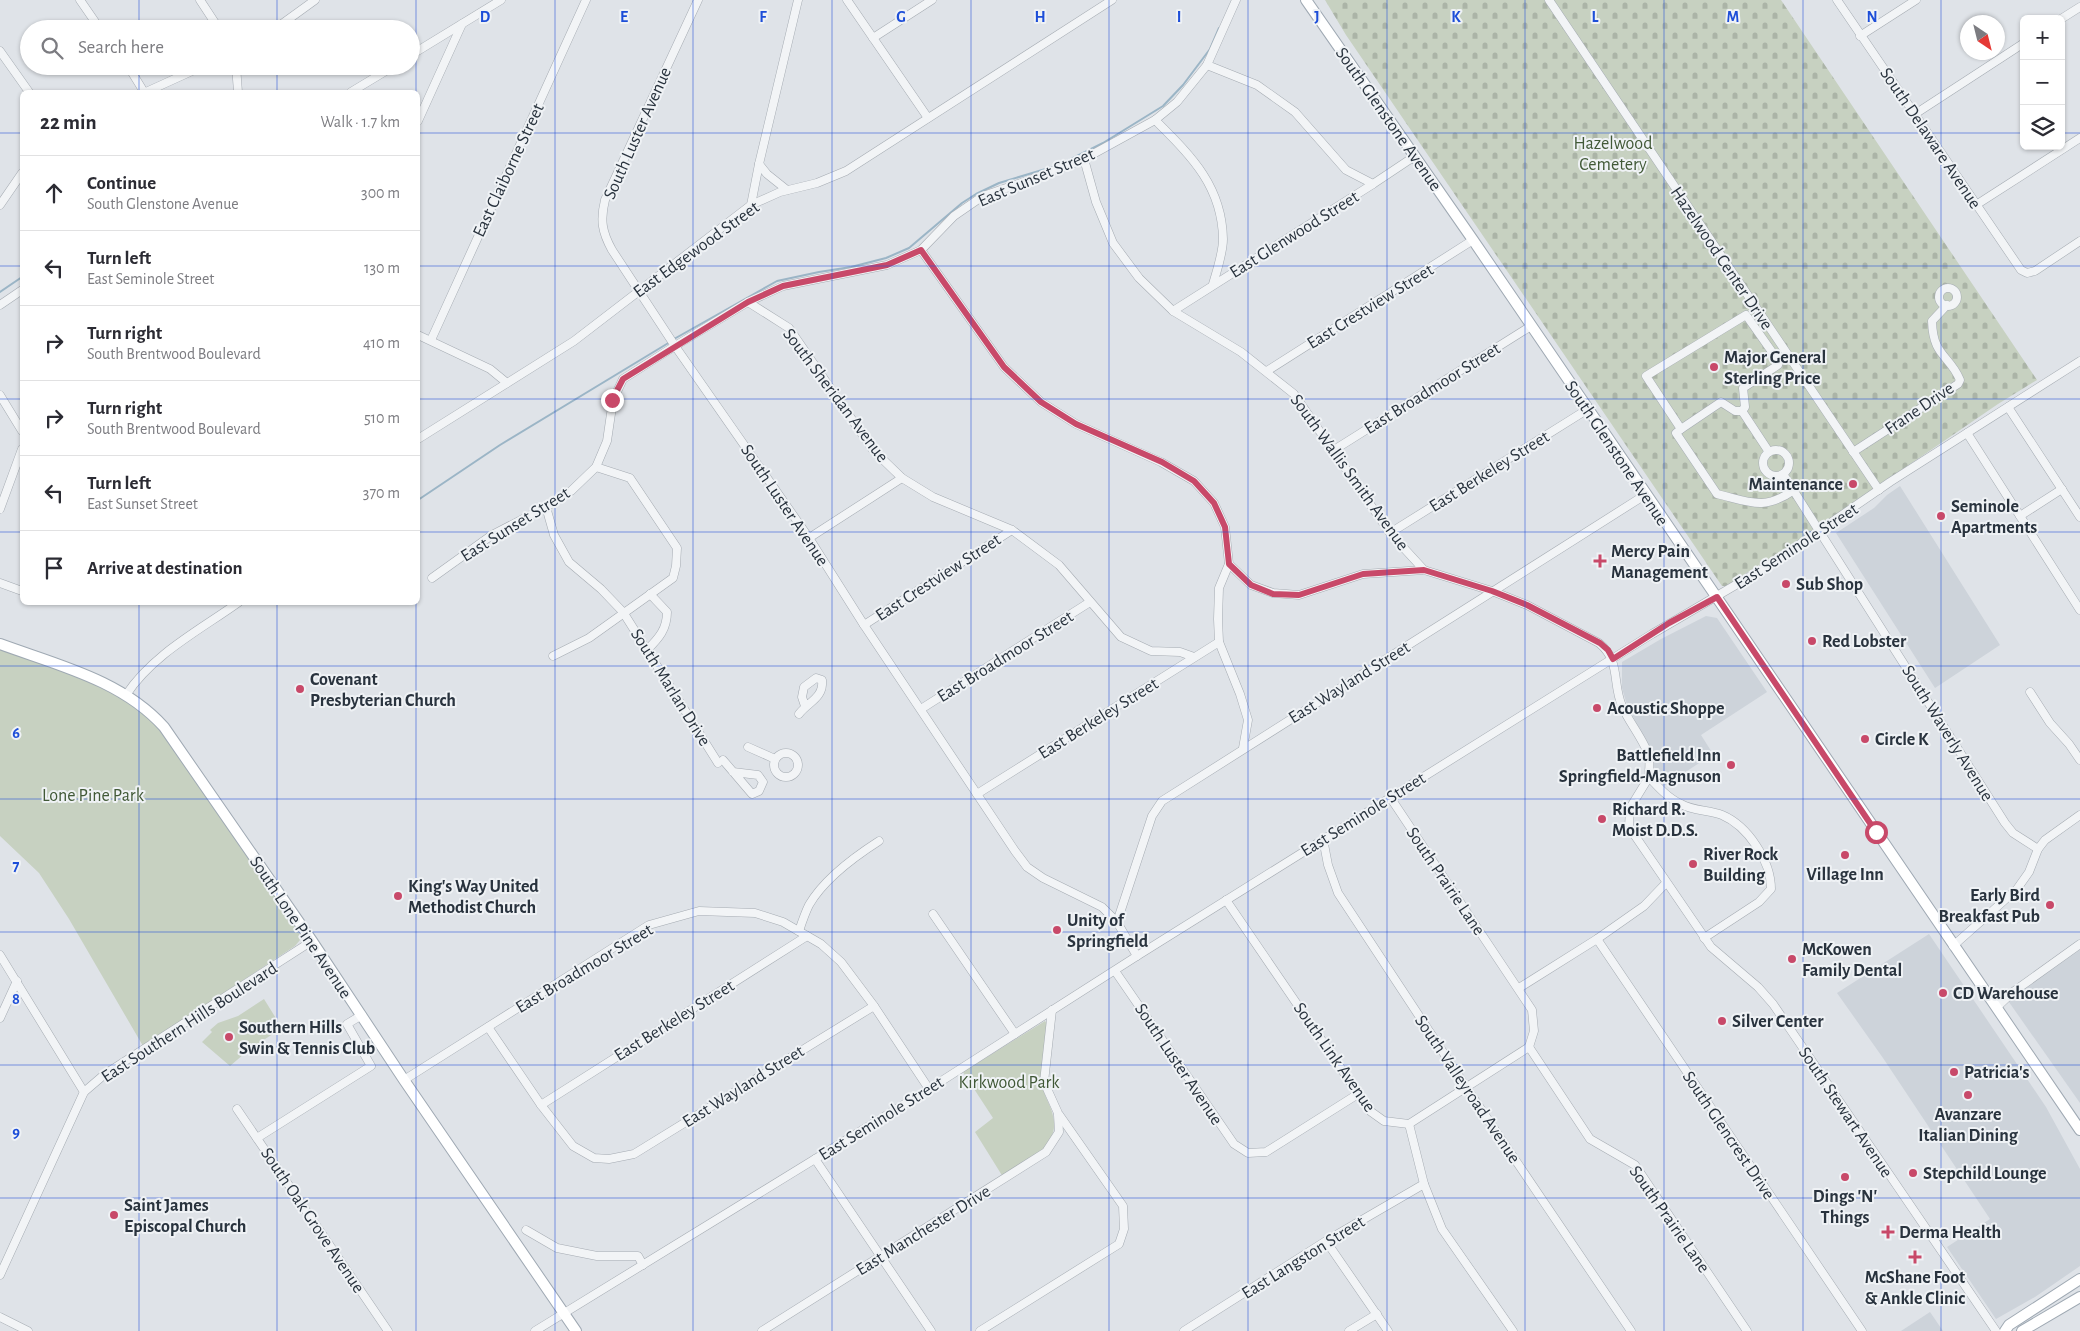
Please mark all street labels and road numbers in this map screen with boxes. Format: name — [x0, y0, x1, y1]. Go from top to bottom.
street label: South Glenstone Avenue — [1332, 44, 1445, 195]
street label: South Luster Avenue — [601, 65, 675, 202]
street label: South Delaware Avenue — [1876, 65, 1984, 212]
street label: East Claiborne Street — [470, 101, 548, 240]
street label: East Sunset Street — [975, 145, 1098, 211]
street label: Hazelwood Center Drive — [1667, 184, 1776, 333]
street label: East Glenwood Street — [1227, 188, 1362, 282]
street label: East Edgewood Street — [630, 198, 763, 301]
street label: East Crestview Street — [1304, 261, 1437, 353]
street label: South Sheridan Avenue — [779, 325, 891, 466]
street label: East Broadmoor Street — [1361, 340, 1504, 438]
street label: South Glenstone Avenue — [1561, 378, 1671, 529]
street label: Frane Drive — [1882, 379, 1957, 438]
street label: South Wallis Smith Avenue — [1287, 391, 1412, 554]
street label: East Berkeley Street — [1426, 428, 1553, 516]
street label: South Luster Avenue — [737, 441, 831, 570]
street label: East Sunset Street — [458, 484, 573, 566]
street label: East Seminole Street — [1732, 500, 1862, 593]
street label: East Crestview Street — [873, 531, 1005, 625]
street label: East Broadmoor Street — [934, 608, 1077, 706]
street label: South Marlan Drive — [627, 626, 713, 749]
street label: East Wayland Street — [1286, 638, 1414, 727]
street label: South Waverly Avenue — [1898, 662, 1996, 805]
street label: East Berkeley Street — [1035, 675, 1162, 763]
street label: East Seminole Street — [1298, 769, 1429, 860]
street label: South Prairie Lane — [1402, 824, 1488, 939]
street label: South Lone Pine Avenue — [246, 853, 354, 1002]
street label: East Broadmoor Street — [513, 921, 657, 1017]
street label: East Southern Hills Boulevard — [98, 959, 281, 1086]
street label: East Berkeley Street — [611, 977, 738, 1065]
street label: South Luster Avenue — [1131, 1000, 1225, 1129]
street label: South Link Avenue — [1290, 1000, 1379, 1116]
street label: South Valleyroad Avenue — [1411, 1012, 1523, 1167]
street label: East Wayland Street — [680, 1042, 808, 1131]
street label: South Stewart Avenue — [1795, 1044, 1896, 1181]
street label: South Glencrest Drive — [1679, 1068, 1778, 1203]
street label: East Seminole Street — [816, 1073, 947, 1164]
street label: South Oak Grove Avenue — [257, 1145, 367, 1297]
street label: South Prairie Lane — [1626, 1163, 1713, 1276]
street label: East Manchester Drive — [853, 1182, 994, 1279]
street label: East Langston Street — [1239, 1213, 1368, 1303]

